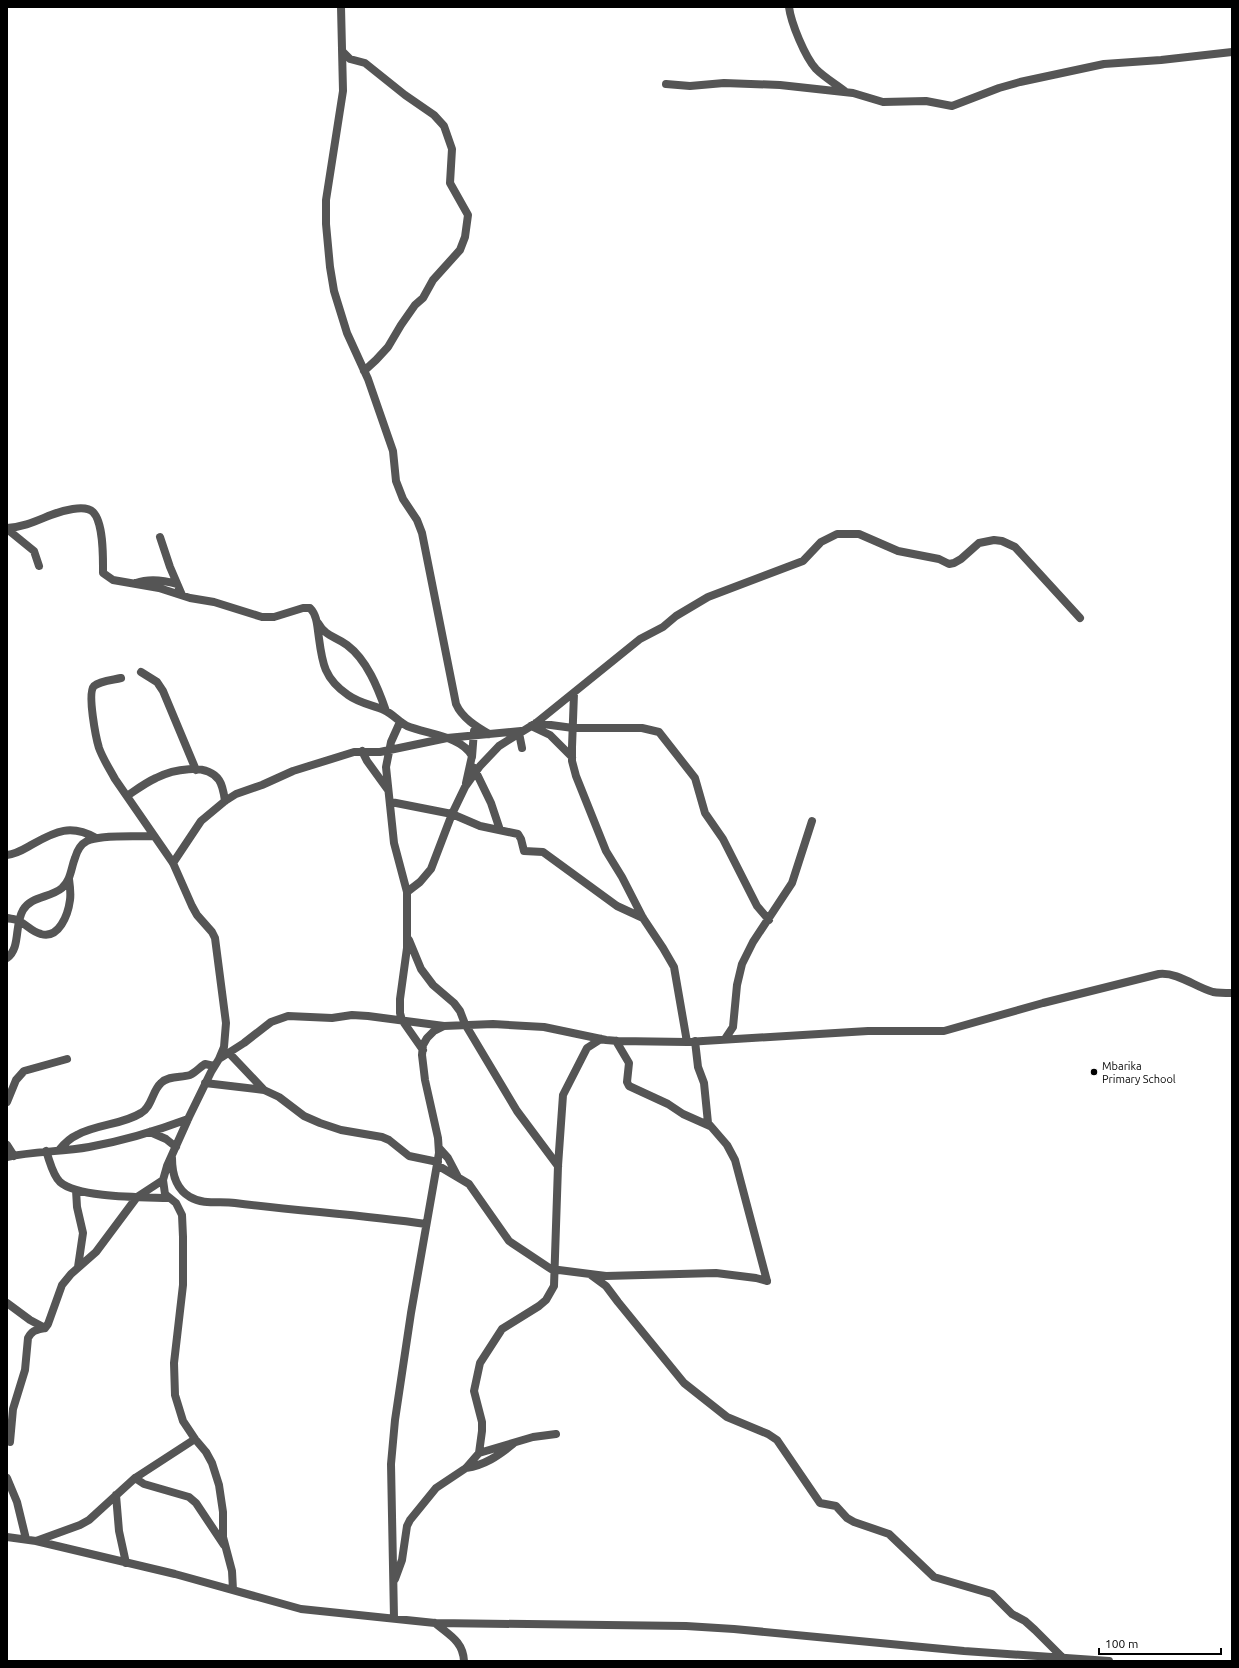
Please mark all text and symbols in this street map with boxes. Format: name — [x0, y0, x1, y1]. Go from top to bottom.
place label: Mbarika Primary School — [1102, 1060, 1176, 1085]
marker: Mbarika Primary School — [1089, 1067, 1099, 1077]
scale bar — [1099, 1630, 1221, 1656]
text: 100 m — [1105, 1637, 1138, 1650]

